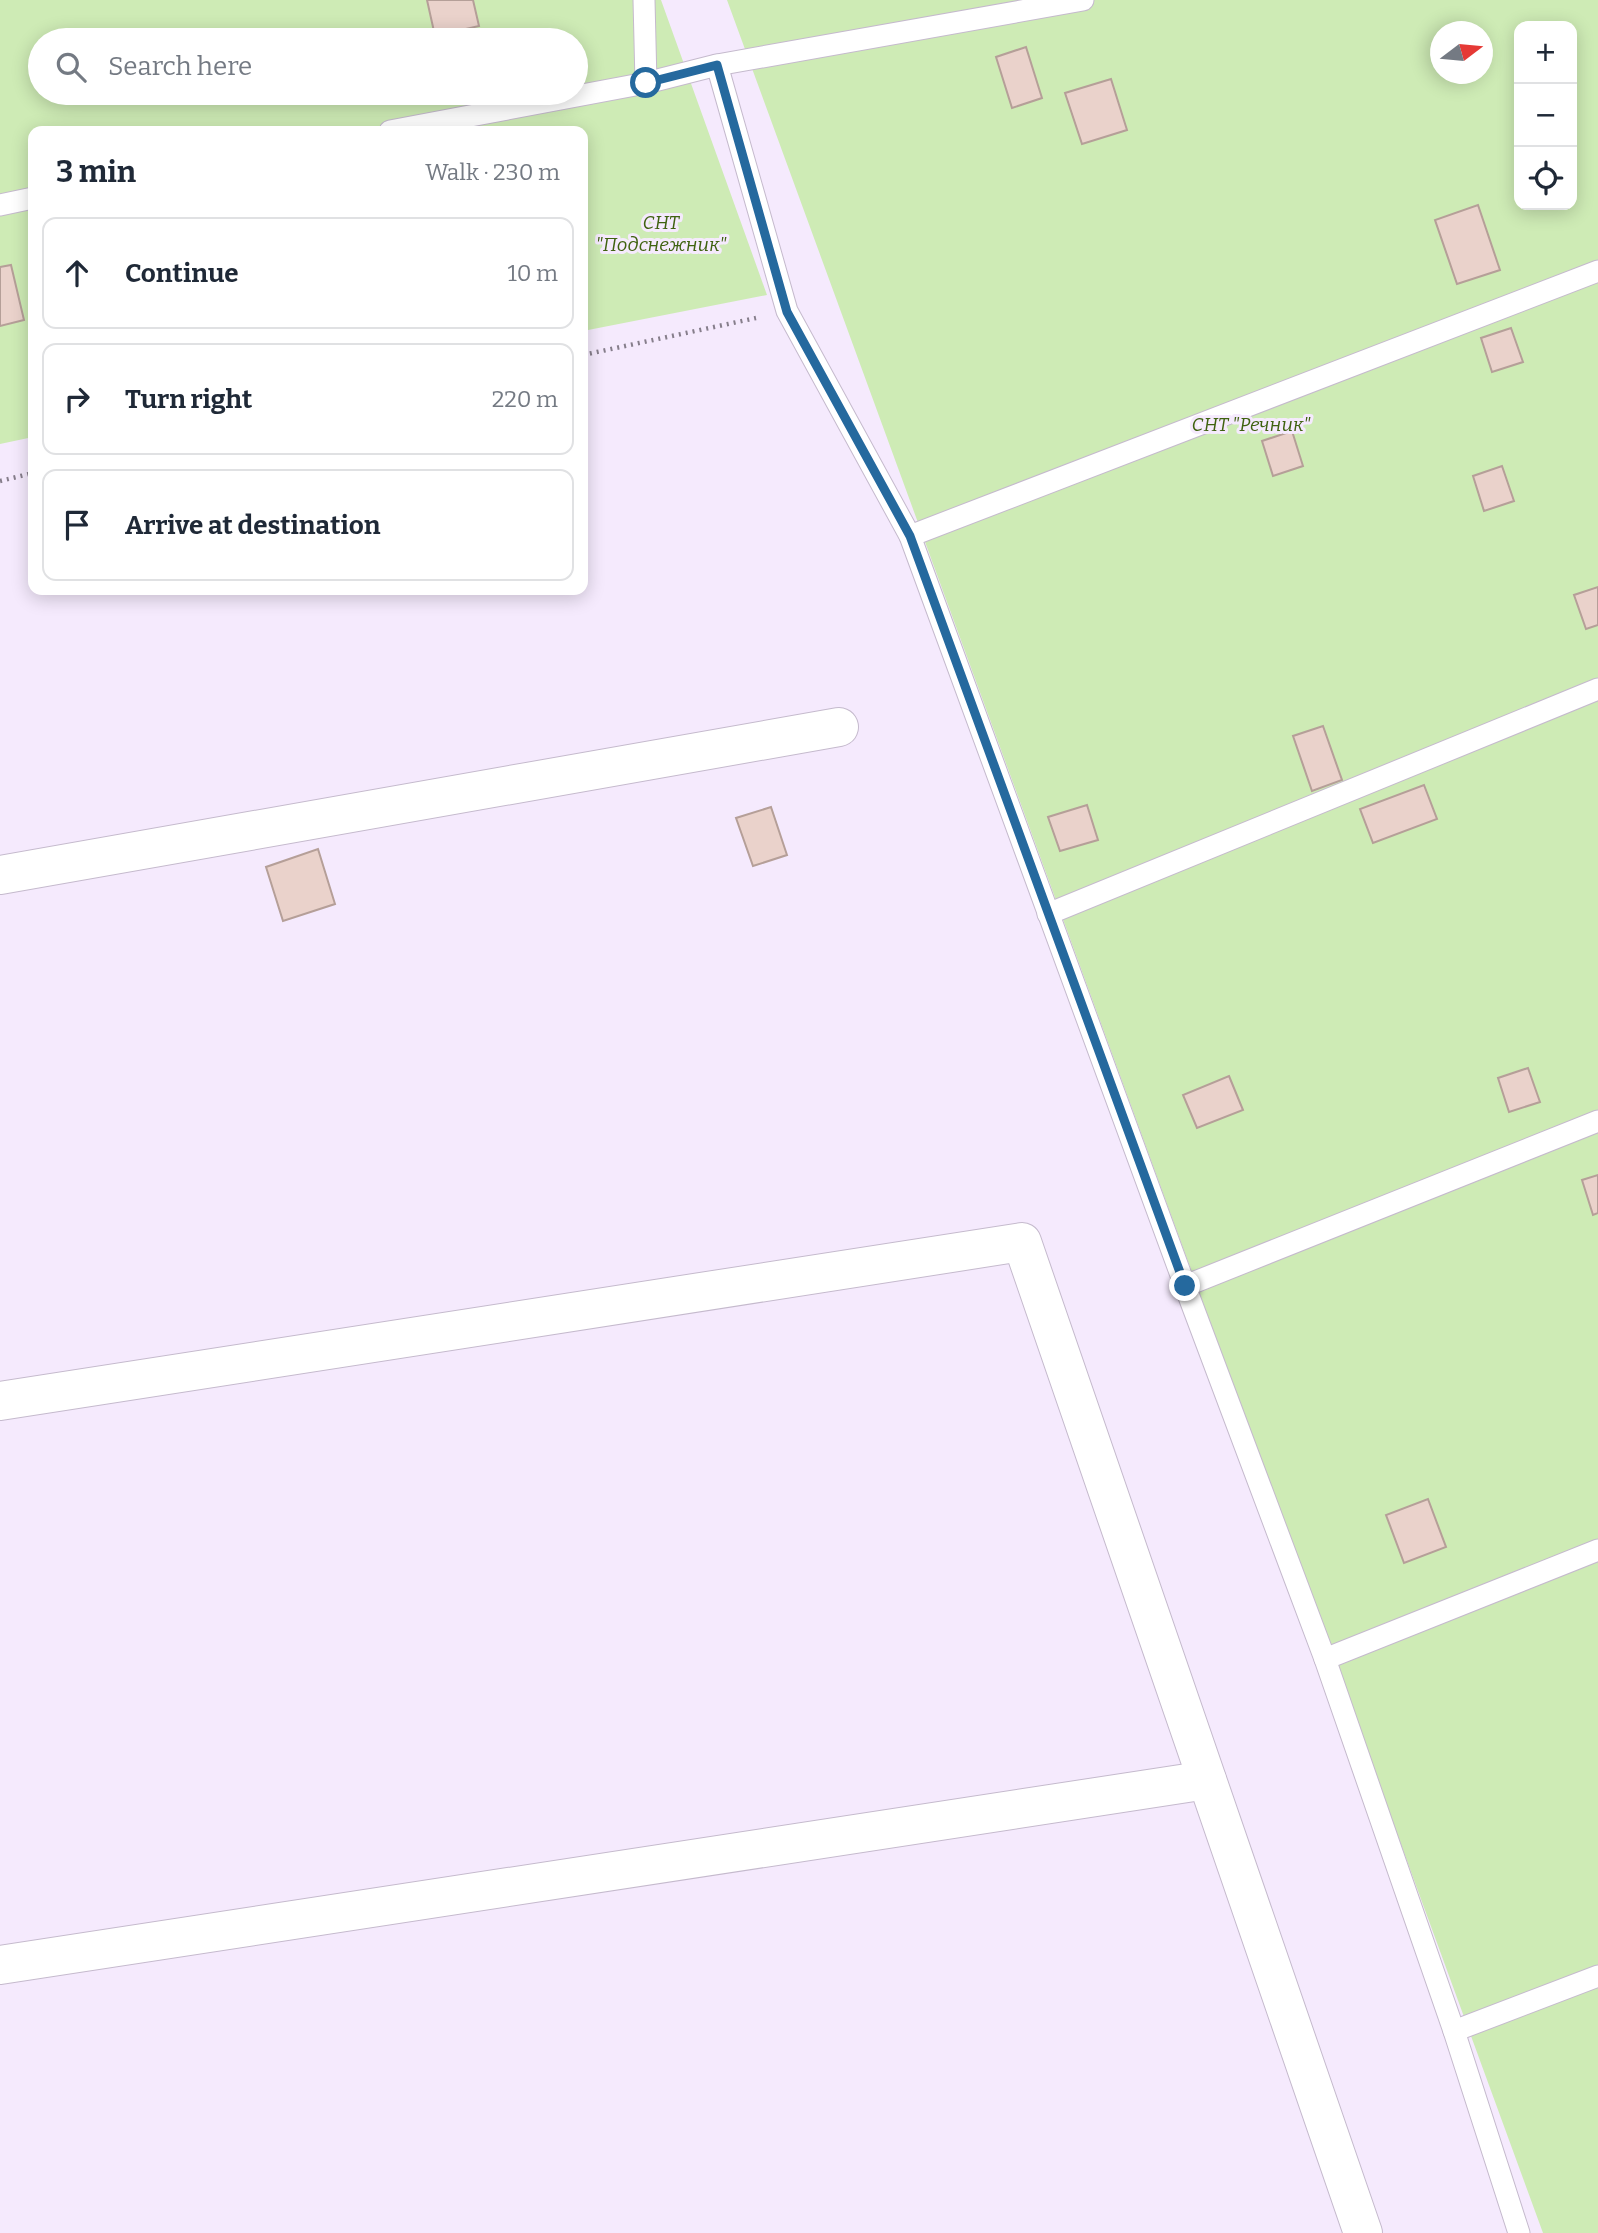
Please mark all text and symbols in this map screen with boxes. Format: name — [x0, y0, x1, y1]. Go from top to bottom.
north arrow — [1430, 21, 1493, 84]
map controls — [1514, 21, 1577, 210]
button: + — [1514, 21, 1577, 84]
search box — [28, 28, 588, 105]
icon: search — [52, 48, 90, 86]
text: Search here — [108, 51, 252, 82]
route start — [630, 67, 661, 98]
button: − — [1514, 84, 1577, 147]
button: locate — [1514, 147, 1577, 210]
text: 3 min — [56, 154, 136, 190]
text: Walk · 230 m — [425, 158, 560, 186]
park label: СНТ "Подснежник" — [596, 211, 727, 256]
icon: ahead — [58, 254, 96, 292]
text: Continue — [125, 258, 239, 289]
text: 10 m — [507, 259, 558, 287]
icon: right — [58, 380, 96, 418]
text: Turn right — [125, 384, 252, 415]
text: 220 m — [492, 385, 558, 413]
park label: СНТ "Речник" — [1192, 413, 1311, 436]
icon: arrive — [58, 506, 96, 544]
text: Arrive at destination — [125, 510, 380, 541]
route end — [1169, 1270, 1200, 1301]

